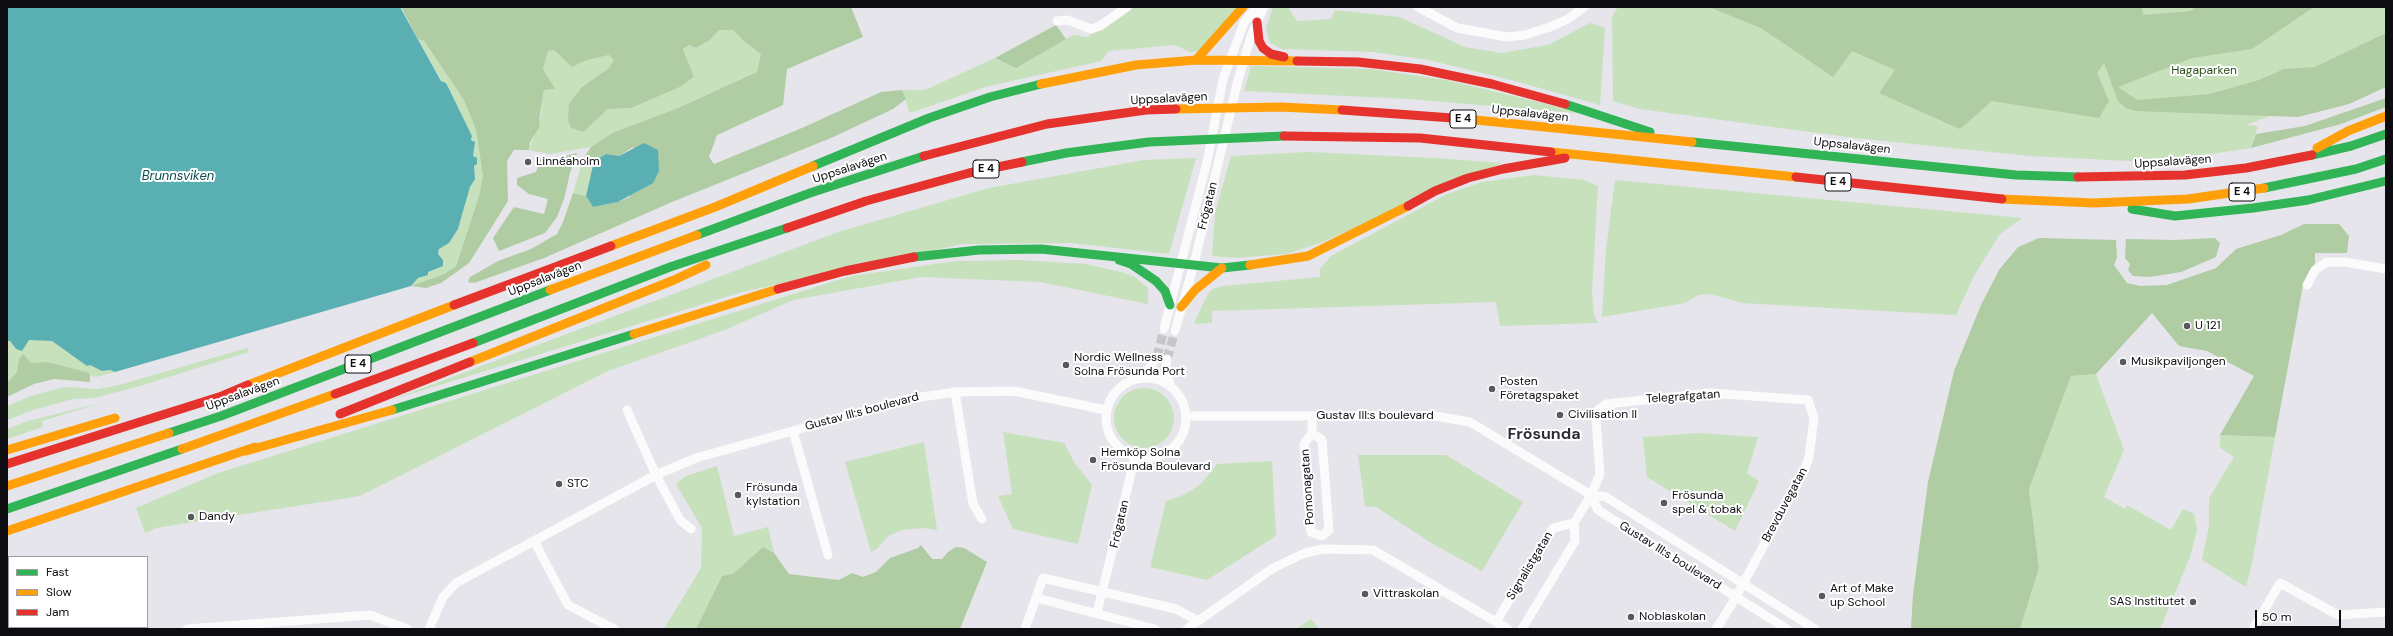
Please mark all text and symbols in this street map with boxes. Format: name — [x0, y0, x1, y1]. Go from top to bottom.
park label: Hagaparken — [2171, 64, 2237, 78]
street label: Uppsalavägen — [1130, 90, 1208, 108]
street label: Uppsalavägen — [1491, 103, 1569, 125]
road number: E 4 — [1450, 110, 1476, 128]
street label: Uppsalavägen — [1813, 135, 1891, 157]
street label: Uppsalavägen — [811, 149, 889, 187]
street label: Uppsalavägen — [2134, 152, 2212, 172]
place label: Linnéaholm — [536, 155, 600, 169]
marker: Linnéaholm — [523, 157, 533, 167]
road number: E 4 — [973, 160, 999, 178]
water label: Brunnsviken — [142, 169, 214, 185]
road number: E 4 — [1825, 173, 1851, 191]
street label: Frögatan — [1195, 181, 1221, 231]
road number: E 4 — [2229, 183, 2255, 201]
street label: Uppsalavägen — [506, 258, 584, 300]
place label: U 121 — [2195, 319, 2220, 333]
marker: U 121 — [2182, 321, 2192, 331]
place label: Nordic Wellness Solna Frösunda Port — [1074, 351, 1185, 379]
road number: E 4 — [345, 355, 371, 373]
place label: Musikpaviljongen — [2131, 355, 2226, 369]
marker: Musikpaviljongen — [2118, 357, 2128, 367]
marker: Nordic Wellness Solna Frösunda Port — [1061, 360, 1071, 370]
street label: Uppsalavägen — [204, 374, 282, 414]
place label: Posten Företagspaket — [1500, 375, 1579, 403]
marker: Posten Företagspaket — [1487, 384, 1497, 394]
street label: Telegrafgatan — [1645, 387, 1721, 407]
street label: Gustav III:s boulevard — [803, 390, 921, 434]
place label: Civilisation II — [1568, 408, 1637, 422]
street label: Gustav III:s boulevard — [1316, 409, 1434, 423]
marker: Civilisation II — [1555, 410, 1565, 420]
district label: Frösunda — [1507, 425, 1581, 445]
place label: Hemköp Solna Frösunda Boulevard — [1101, 446, 1211, 474]
street label: Pomonagatan — [1298, 449, 1318, 525]
marker: Hemköp Solna Frösunda Boulevard — [1088, 455, 1098, 465]
street label: Brevduvegatan — [1759, 465, 1811, 545]
place label: STC — [567, 477, 589, 491]
marker: STC — [554, 479, 564, 489]
place label: Frösunda kylstation — [746, 481, 800, 509]
place label: Frösunda spel & tobak — [1672, 489, 1742, 517]
marker: Frösunda kylstation — [733, 490, 743, 500]
marker: Frösunda spel & tobak — [1659, 498, 1669, 508]
street label: Frögatan — [1108, 499, 1132, 549]
place label: Dandy — [199, 510, 235, 524]
marker: Dandy — [186, 512, 196, 522]
street label: Gustav III:s boulevard — [1616, 519, 1724, 593]
street label: Signalistgatan — [1504, 529, 1556, 603]
legend — [8, 556, 148, 628]
text: Fast — [46, 564, 69, 580]
place label: Art of Make up School — [1830, 582, 1894, 610]
text: Slow — [46, 584, 72, 600]
place label: Vittraskolan — [1373, 587, 1439, 601]
marker: Vittraskolan — [1360, 589, 1370, 599]
marker: Art of Make up School — [1817, 591, 1827, 601]
place label: SAS Institutet — [2109, 595, 2185, 609]
marker: SAS Institutet — [2188, 597, 2198, 607]
scale bar — [2257, 602, 2343, 628]
text: Jam — [46, 604, 69, 620]
text: 50 m — [2262, 609, 2291, 625]
place label: Noblaskolan — [1639, 610, 1706, 624]
marker: Noblaskolan — [1626, 612, 1636, 622]

